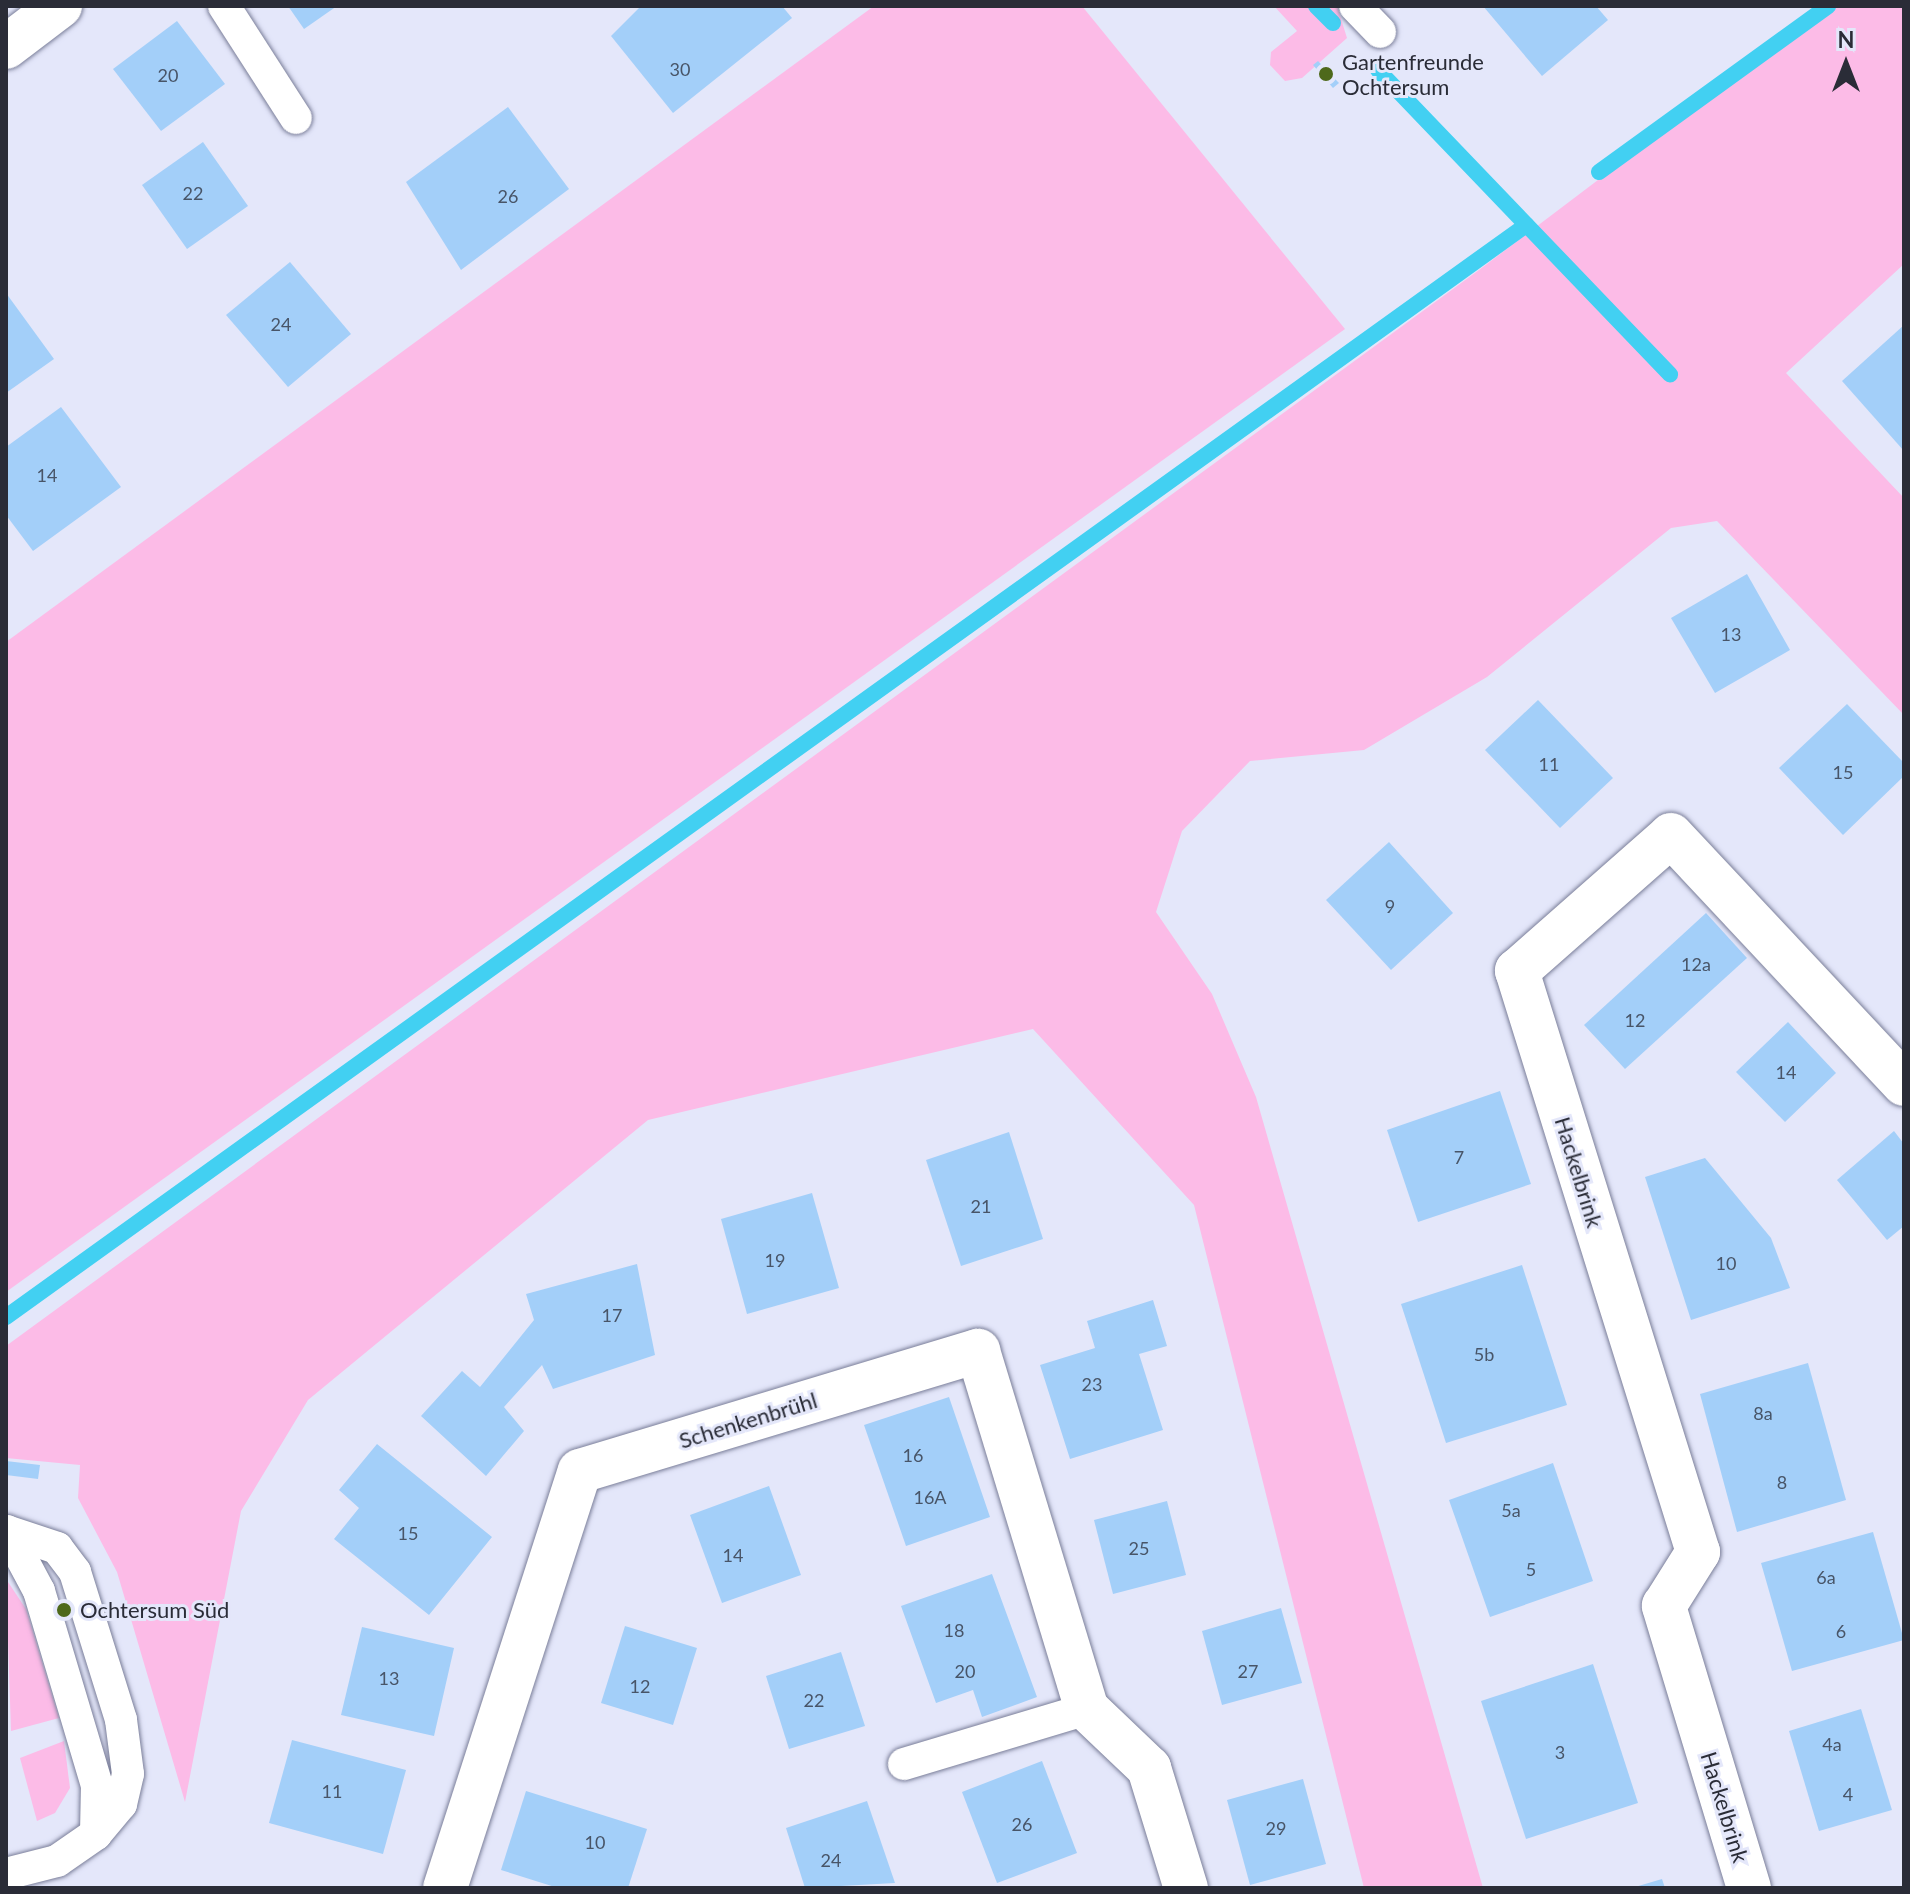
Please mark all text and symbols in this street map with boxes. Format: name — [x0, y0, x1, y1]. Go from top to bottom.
north arrow — [1806, 24, 1886, 104]
text: N — [1838, 26, 1854, 53]
place label: Gartenfreunde Ochtersum — [1342, 48, 1484, 100]
house number: 30 — [670, 58, 690, 80]
house number: 20 — [158, 64, 178, 86]
marker: Gartenfreunde Ochtersum — [1317, 65, 1335, 83]
house number: 22 — [183, 182, 203, 204]
house number: 26 — [498, 185, 518, 207]
house number: 24 — [271, 313, 291, 335]
house number: 14 — [37, 464, 57, 486]
house number: 13 — [1721, 623, 1741, 645]
house number: 11 — [1539, 753, 1559, 775]
house number: 15 — [1833, 761, 1853, 783]
house number: 9 — [1385, 895, 1395, 917]
house number: 12a — [1681, 953, 1711, 975]
house number: 12 — [1625, 1009, 1645, 1031]
house number: 14 — [1776, 1061, 1796, 1083]
street label: Hackelbrink — [1550, 1113, 1608, 1231]
house number: 7 — [1454, 1146, 1464, 1168]
house number: 21 — [971, 1195, 991, 1217]
house number: 19 — [765, 1249, 785, 1271]
house number: 10 — [1716, 1252, 1736, 1274]
house number: 17 — [602, 1304, 622, 1326]
house number: 5b — [1474, 1343, 1494, 1365]
house number: 23 — [1082, 1373, 1102, 1395]
street label: Schenkenbrühl — [676, 1386, 820, 1454]
house number: 8a — [1753, 1402, 1773, 1424]
house number: 16 — [903, 1444, 923, 1466]
house number: 8 — [1777, 1471, 1787, 1493]
house number: 16A — [913, 1486, 947, 1508]
house number: 5a — [1501, 1499, 1521, 1521]
house number: 15 — [398, 1522, 418, 1544]
house number: 25 — [1129, 1537, 1149, 1559]
house number: 14 — [723, 1544, 743, 1566]
house number: 5 — [1526, 1558, 1536, 1580]
house number: 6a — [1816, 1566, 1836, 1588]
place label: Ochtersum Süd — [80, 1597, 229, 1623]
marker: Ochtersum Süd — [55, 1601, 73, 1619]
house number: 18 — [944, 1619, 964, 1641]
house number: 6 — [1836, 1620, 1846, 1642]
house number: 20 — [955, 1660, 975, 1682]
house number: 27 — [1238, 1660, 1258, 1682]
house number: 13 — [379, 1667, 399, 1689]
house number: 12 — [630, 1675, 650, 1697]
house number: 22 — [804, 1689, 824, 1711]
house number: 4a — [1822, 1733, 1842, 1755]
house number: 3 — [1555, 1741, 1565, 1763]
street label: Hackelbrink — [1696, 1748, 1754, 1866]
house number: 11 — [322, 1780, 342, 1802]
house number: 4 — [1843, 1783, 1853, 1805]
house number: 26 — [1012, 1813, 1032, 1835]
house number: 29 — [1266, 1817, 1286, 1839]
house number: 10 — [585, 1831, 605, 1853]
house number: 24 — [821, 1849, 841, 1871]

